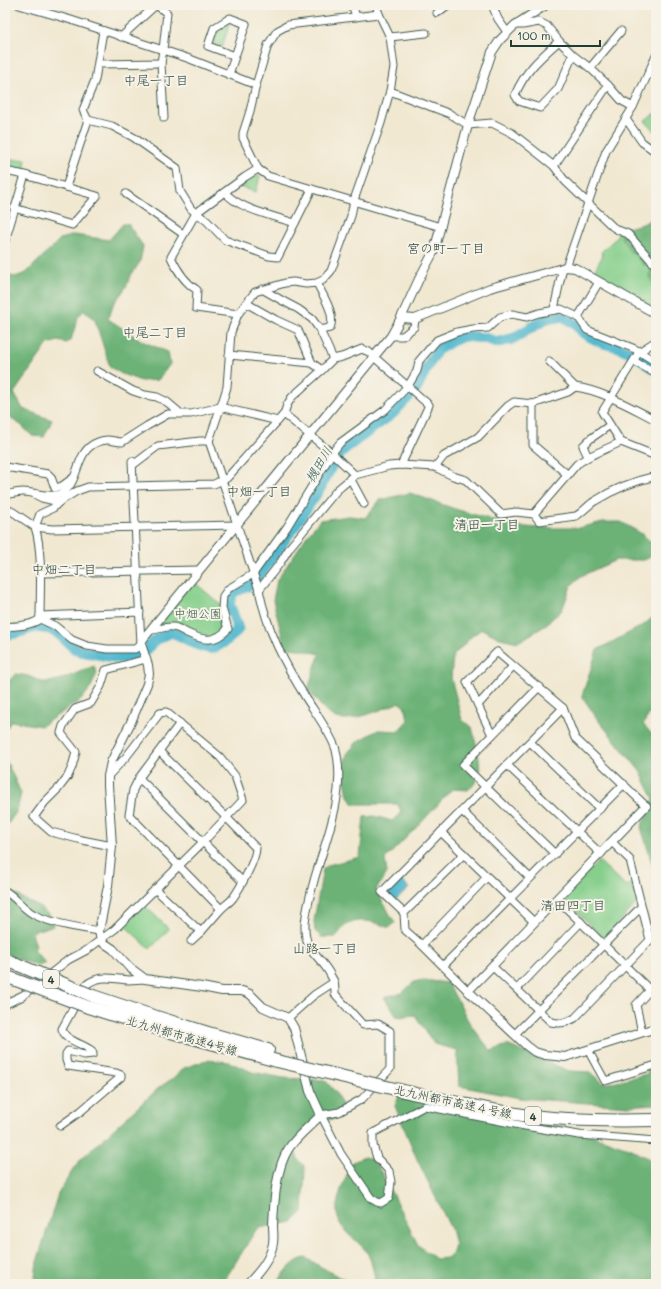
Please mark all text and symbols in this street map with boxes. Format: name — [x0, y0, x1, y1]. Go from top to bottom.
scale bar — [511, 22, 600, 48]
text: 100 m — [517, 27, 551, 43]
district label: 中尾一丁目 — [123, 71, 189, 88]
district label: 宮の町一丁目 — [407, 239, 485, 256]
district label: 中尾二丁目 — [122, 323, 188, 340]
water label: 槻田川 — [301, 443, 335, 485]
district label: 中畑一丁目 — [226, 482, 292, 499]
district label: 清田一丁目 — [454, 515, 520, 532]
district label: 中畑二丁目 — [31, 560, 97, 577]
park label: 中畑公園 — [174, 605, 222, 621]
district label: 清田四丁目 — [540, 896, 606, 913]
district label: 山路一丁目 — [292, 939, 358, 956]
road number: 4 — [43, 970, 59, 988]
street label: 北九州都市高速4号線 — [124, 1011, 240, 1059]
street label: 北九州都市高速４号線 — [393, 1081, 513, 1121]
road number: 4 — [525, 1107, 541, 1125]

